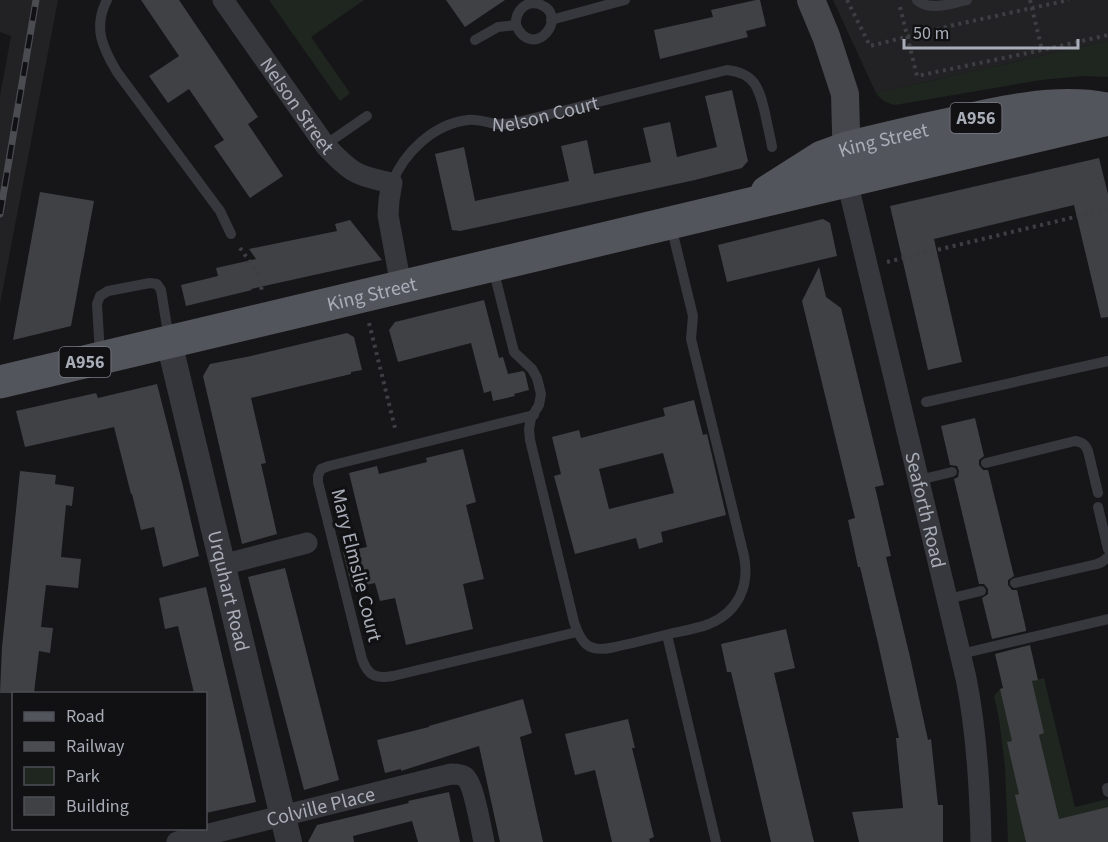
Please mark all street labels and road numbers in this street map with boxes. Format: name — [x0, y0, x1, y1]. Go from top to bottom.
street label: Nelson Street — [253, 52, 340, 161]
street label: Nelson Court — [491, 89, 602, 140]
road number: A956 — [950, 103, 1002, 133]
street label: King Street — [834, 116, 931, 165]
street label: King Street — [324, 270, 420, 319]
road number: A956 — [60, 347, 110, 377]
street label: Seaforth Road — [897, 449, 952, 571]
street label: Mary Elmslie Court — [323, 486, 389, 645]
street label: Urquhart Road — [200, 528, 256, 654]
street label: Colville Place — [264, 780, 378, 834]

